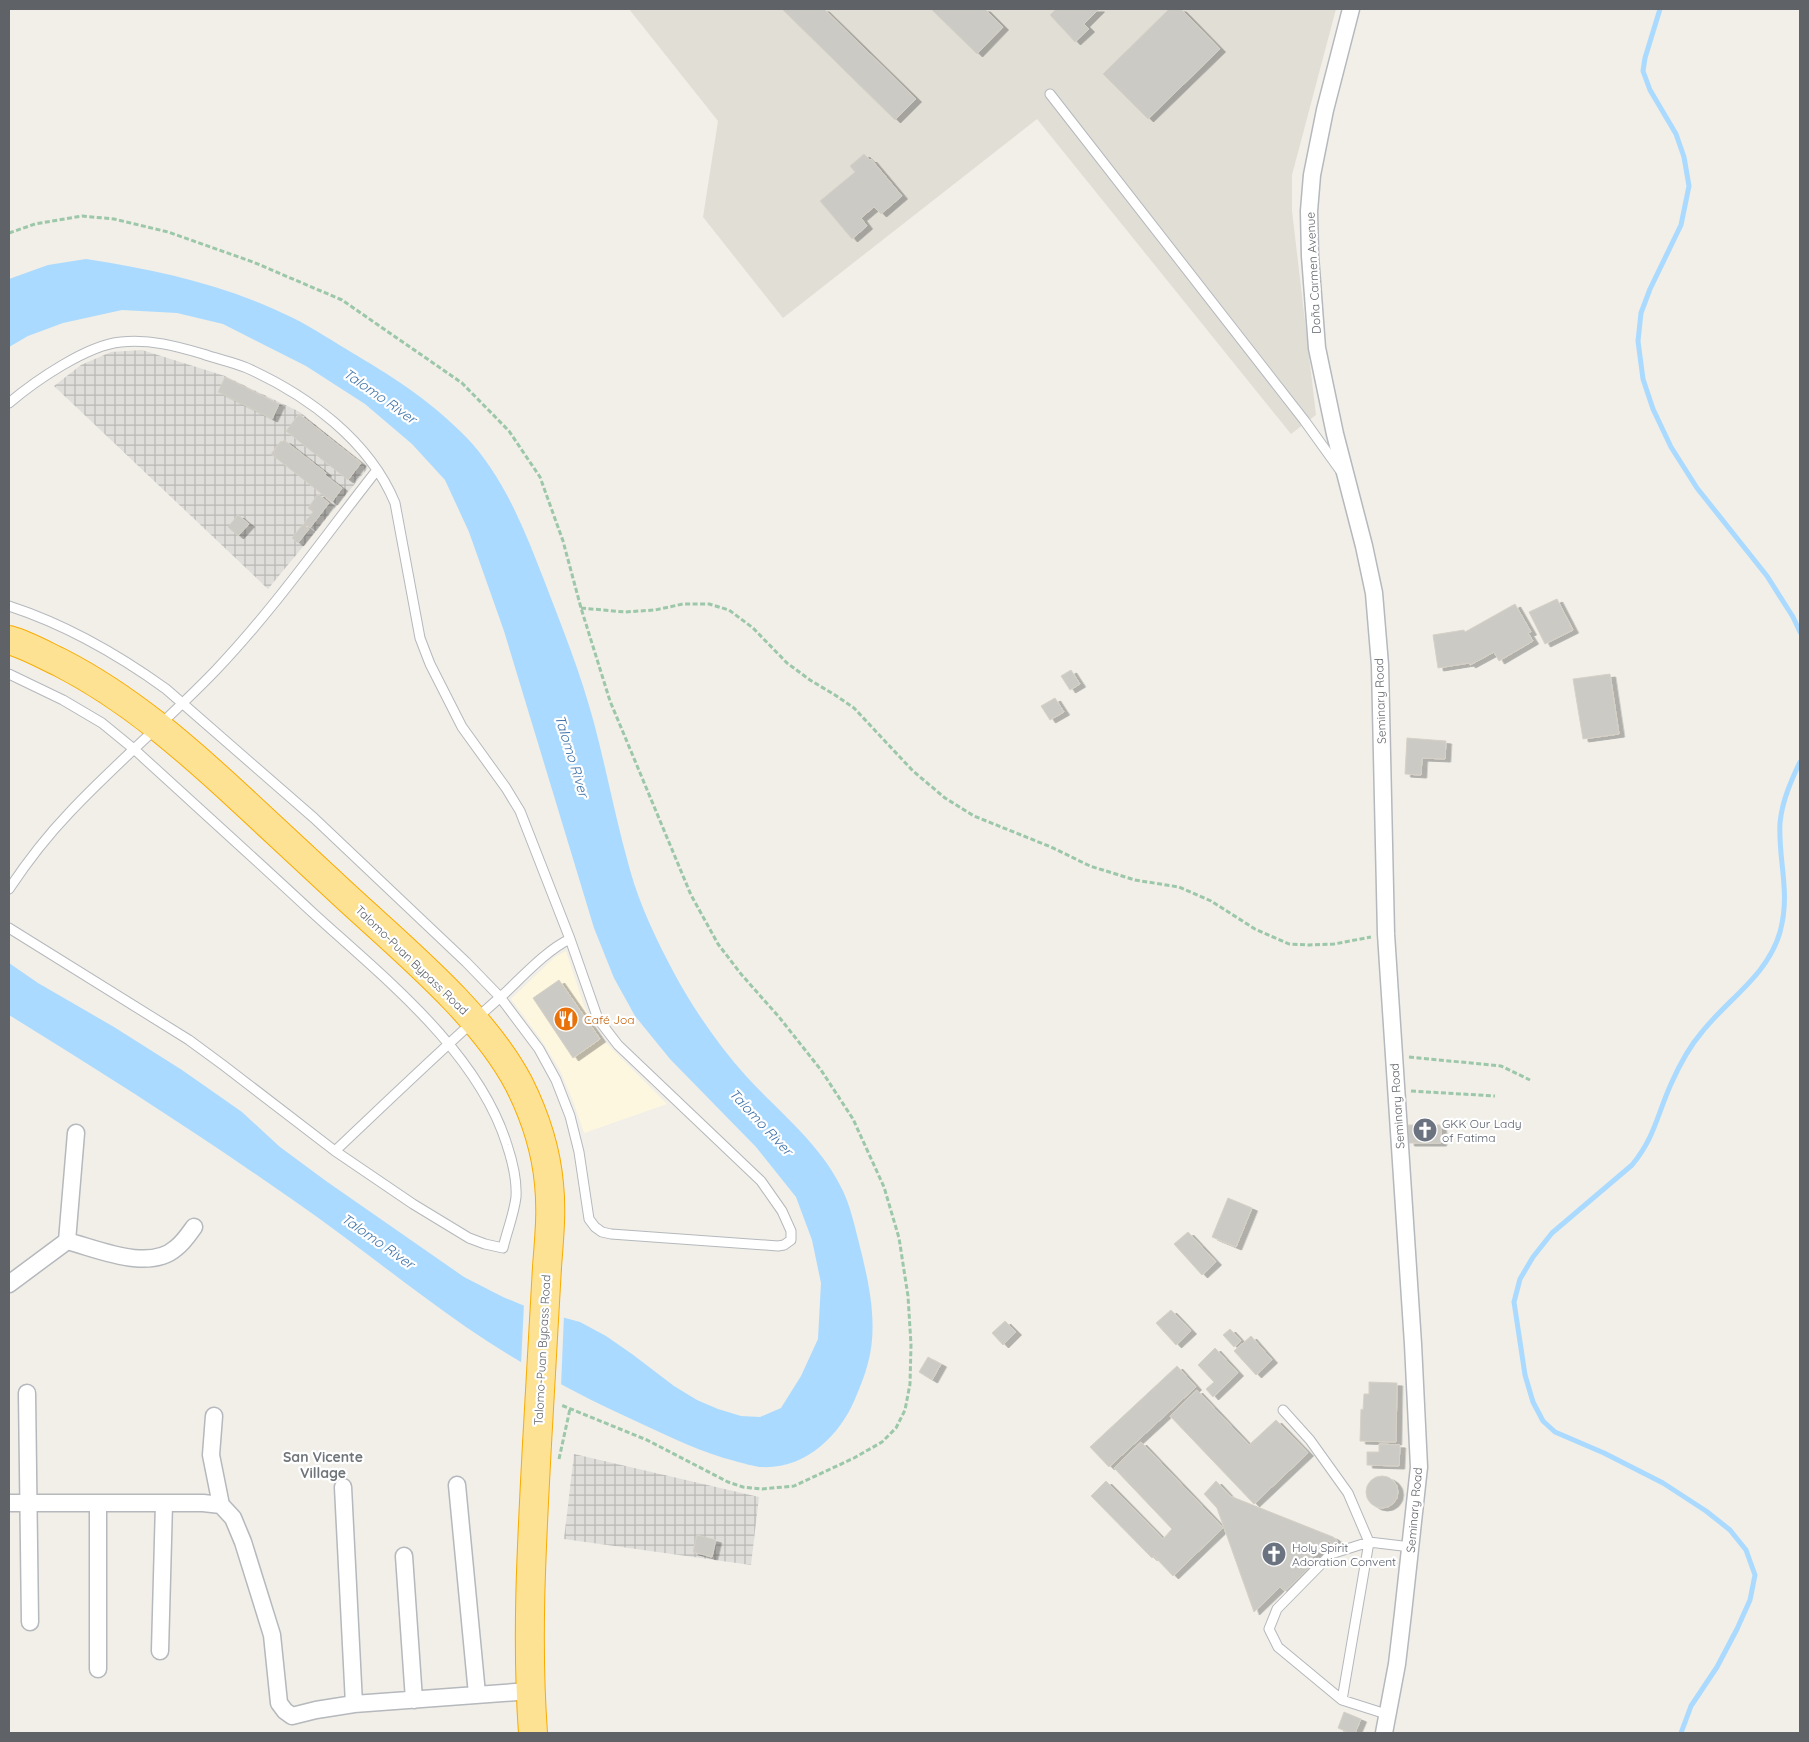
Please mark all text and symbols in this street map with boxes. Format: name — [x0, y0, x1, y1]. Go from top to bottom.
street label: Doña Carmen Avenue — [1302, 211, 1324, 334]
water label: Talomo River — [340, 364, 421, 429]
street label: Seminary Road — [1371, 658, 1389, 744]
water label: Talomo River — [551, 713, 594, 801]
street label: Talomo-Puan Bypass Road — [352, 902, 472, 1018]
restaurant icon: Café Joa — [553, 1006, 579, 1032]
place label: Café Joa — [584, 1012, 634, 1027]
street label: Seminary Road — [1387, 1063, 1407, 1149]
water label: Talomo River — [725, 1085, 798, 1160]
place label: GKK Our Lady of Fatima — [1442, 1116, 1521, 1145]
church icon: GKK Our Lady of Fatima — [1412, 1117, 1438, 1143]
water label: Talomo River — [338, 1209, 419, 1274]
street label: Talomo-Puan Bypass Road — [531, 1274, 553, 1426]
district label: San Vicente Village — [283, 1448, 363, 1482]
street label: Seminary Road — [1403, 1467, 1425, 1553]
place label: Holy Spirit Adoration Convent — [1292, 1540, 1396, 1569]
church icon: Holy Spirit Adoration Convent — [1261, 1541, 1287, 1567]

